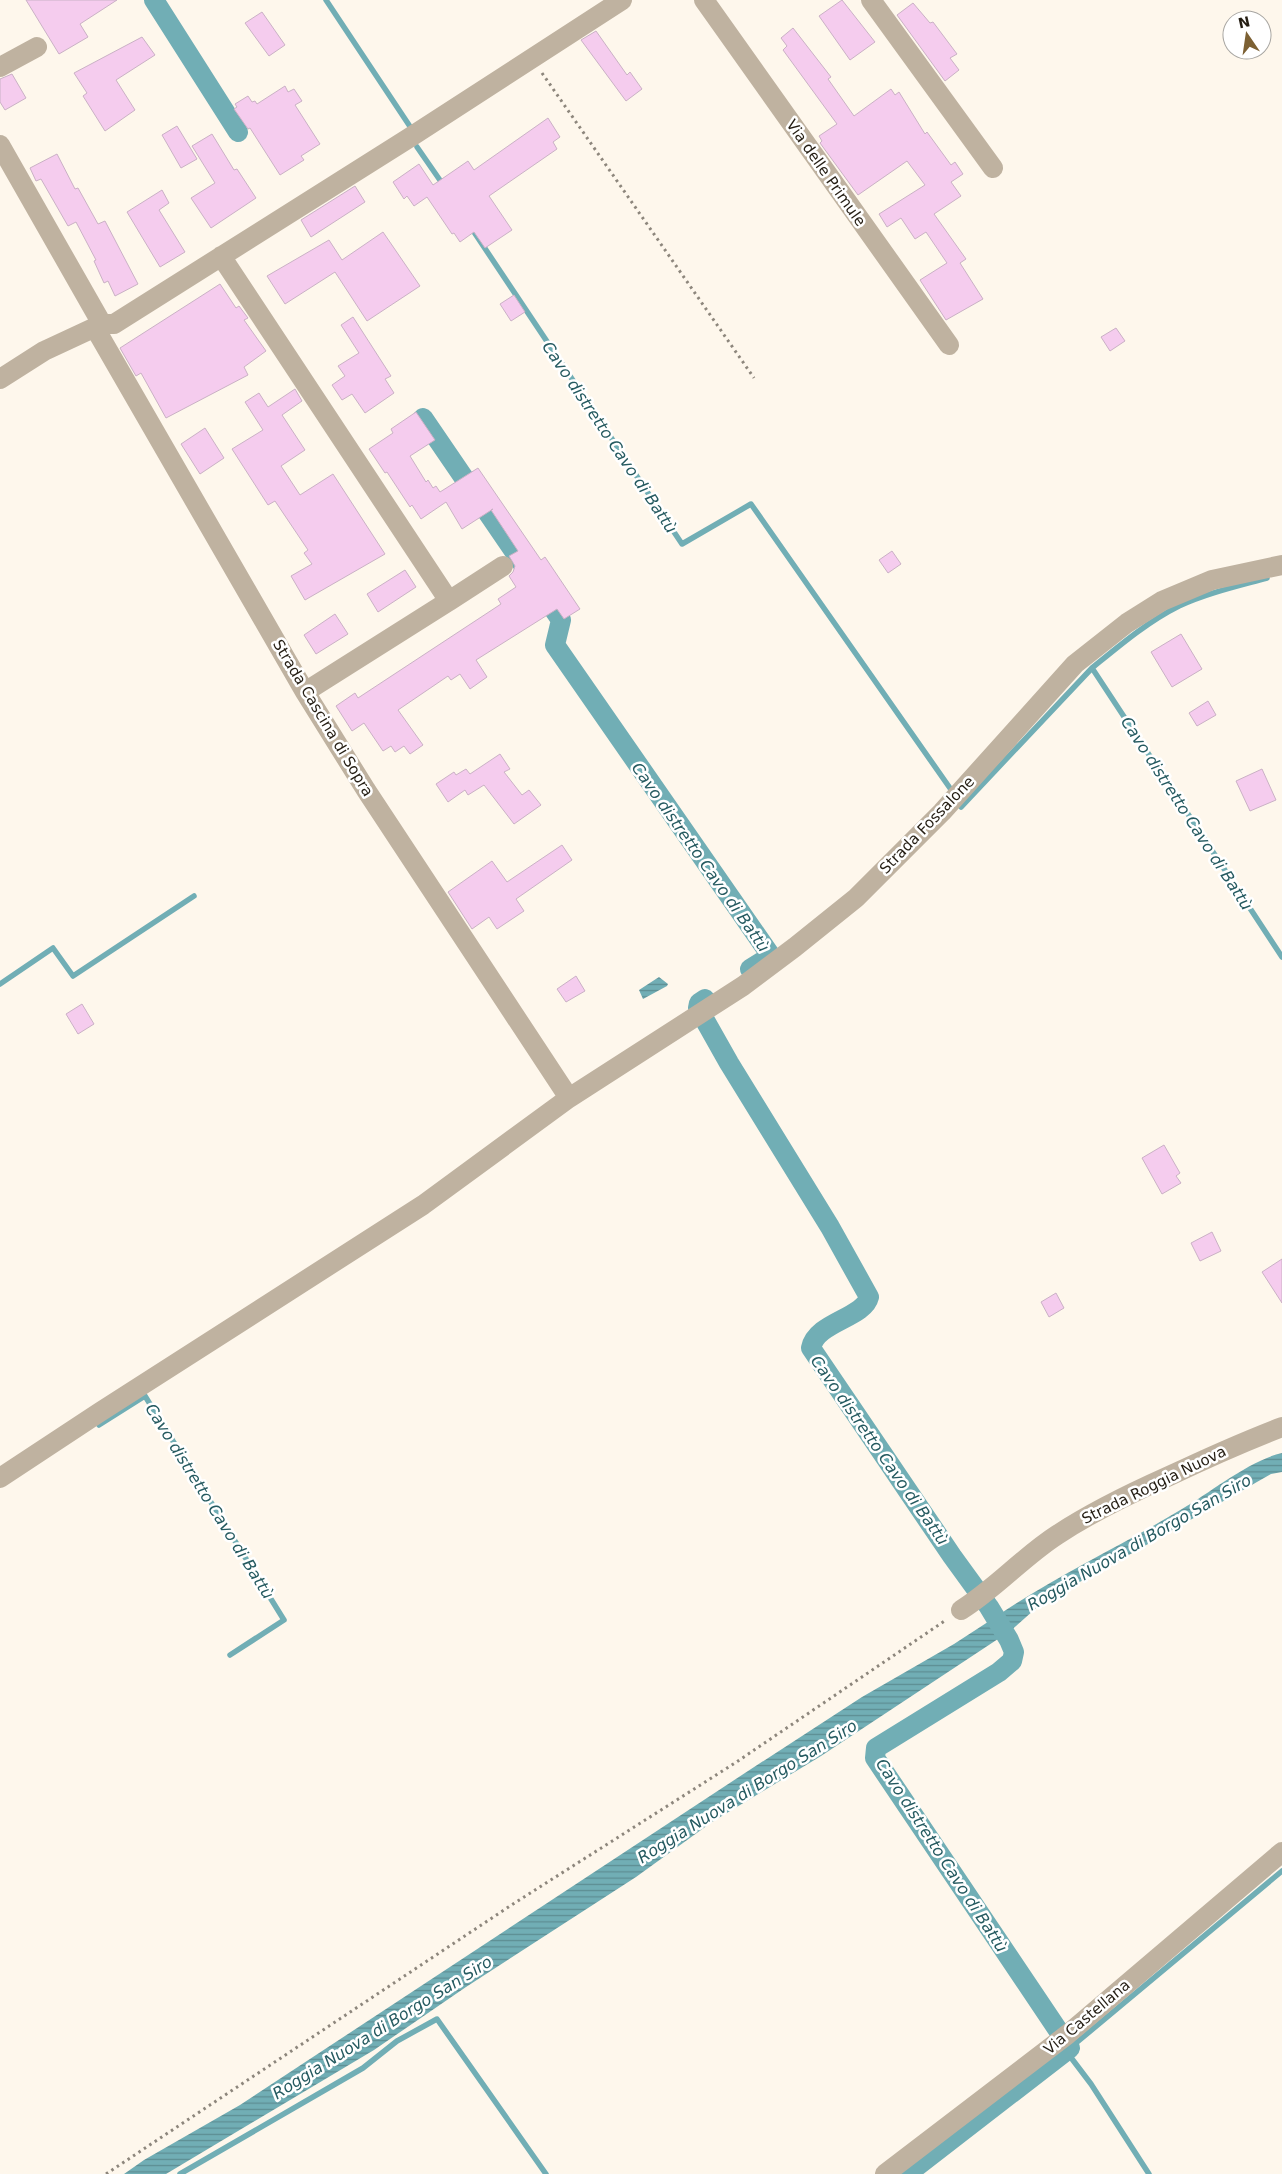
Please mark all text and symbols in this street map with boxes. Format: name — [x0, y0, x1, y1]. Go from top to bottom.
north arrow — [1222, 10, 1272, 60]
text: N — [1237, 13, 1252, 31]
street label: Via delle Primule — [783, 116, 869, 230]
water label: Cavo distretto Cavo di Battù — [538, 338, 681, 537]
street label: Strada Cascina di Sopra — [269, 636, 377, 800]
water label: Cavo distretto Cavo di Battù — [1117, 713, 1256, 914]
water label: Cavo distretto Cavo di Battù — [628, 759, 773, 956]
street label: Strada Fossalone — [876, 773, 978, 877]
water label: Cavo distretto Cavo di Battù — [807, 1352, 952, 1549]
water label: Cavo distretto Cavo di Battù — [141, 1400, 278, 1602]
street label: Strada Roggia Nuova — [1079, 1442, 1229, 1528]
water label: Roggia Nuova di Borgo San Siro — [1024, 1470, 1255, 1614]
water label: Roggia Nuova di Borgo San Siro — [634, 1716, 861, 1867]
water label: Cavo distretto Cavo di Battù — [872, 1755, 1011, 1956]
water label: Roggia Nuova di Borgo San Siro — [269, 1952, 496, 2103]
street label: Via Castellana — [1040, 1976, 1134, 2058]

